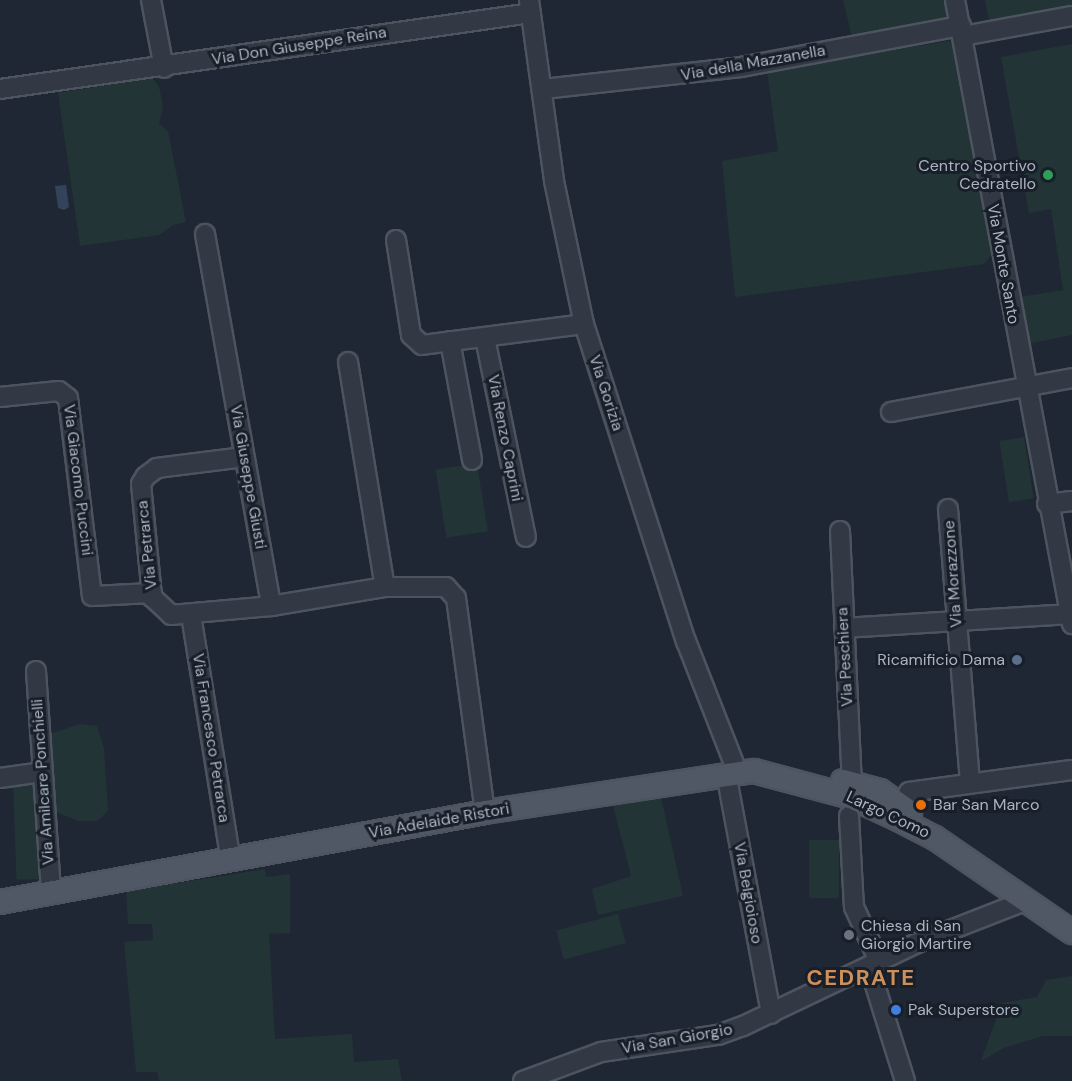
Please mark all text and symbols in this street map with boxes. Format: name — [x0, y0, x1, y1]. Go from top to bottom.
street label: Via Don Giuseppe Reina — [210, 23, 388, 69]
street label: Via della Mazzanella — [679, 41, 827, 85]
place label: Centro Sportivo Cedratello — [918, 156, 1036, 194]
marker: Centro Sportivo Cedratello — [1041, 168, 1055, 182]
street label: Via Monte Santo — [983, 202, 1023, 326]
street label: Via Gorizia — [585, 353, 627, 433]
street label: Via Renzo Caprini — [483, 373, 527, 503]
street label: Via Giacomo Puccini — [59, 403, 97, 557]
street label: Via Giuseppe Giusti — [226, 403, 270, 551]
street label: Via Petrarca — [133, 499, 161, 591]
street label: Via Morazzone — [940, 520, 966, 628]
street label: Via Peschiera — [833, 607, 857, 707]
place label: Ricamificio Dama — [877, 650, 1005, 670]
street label: Via Francesco Petrarca — [188, 652, 234, 824]
marker: Ricamificio Dama — [1010, 653, 1024, 667]
street label: Via Amilcare Ponchielli — [28, 698, 58, 866]
street label: Largo Como — [843, 787, 933, 843]
place label: Bar San Marco — [933, 795, 1039, 815]
marker: Bar San Marco — [914, 798, 928, 812]
street label: Via Adelaide Ristori — [367, 799, 511, 843]
street label: Via Belgioioso — [730, 841, 766, 945]
place label: Chiesa di San Giorgio Martire — [861, 916, 972, 954]
marker: Chiesa di San Giorgio Martire — [842, 928, 856, 942]
district label: CEDRATE — [807, 965, 915, 991]
place label: Pak Superstore — [908, 1000, 1019, 1020]
marker: Pak Superstore — [889, 1003, 903, 1017]
street label: Via San Giorgio — [620, 1020, 734, 1058]

